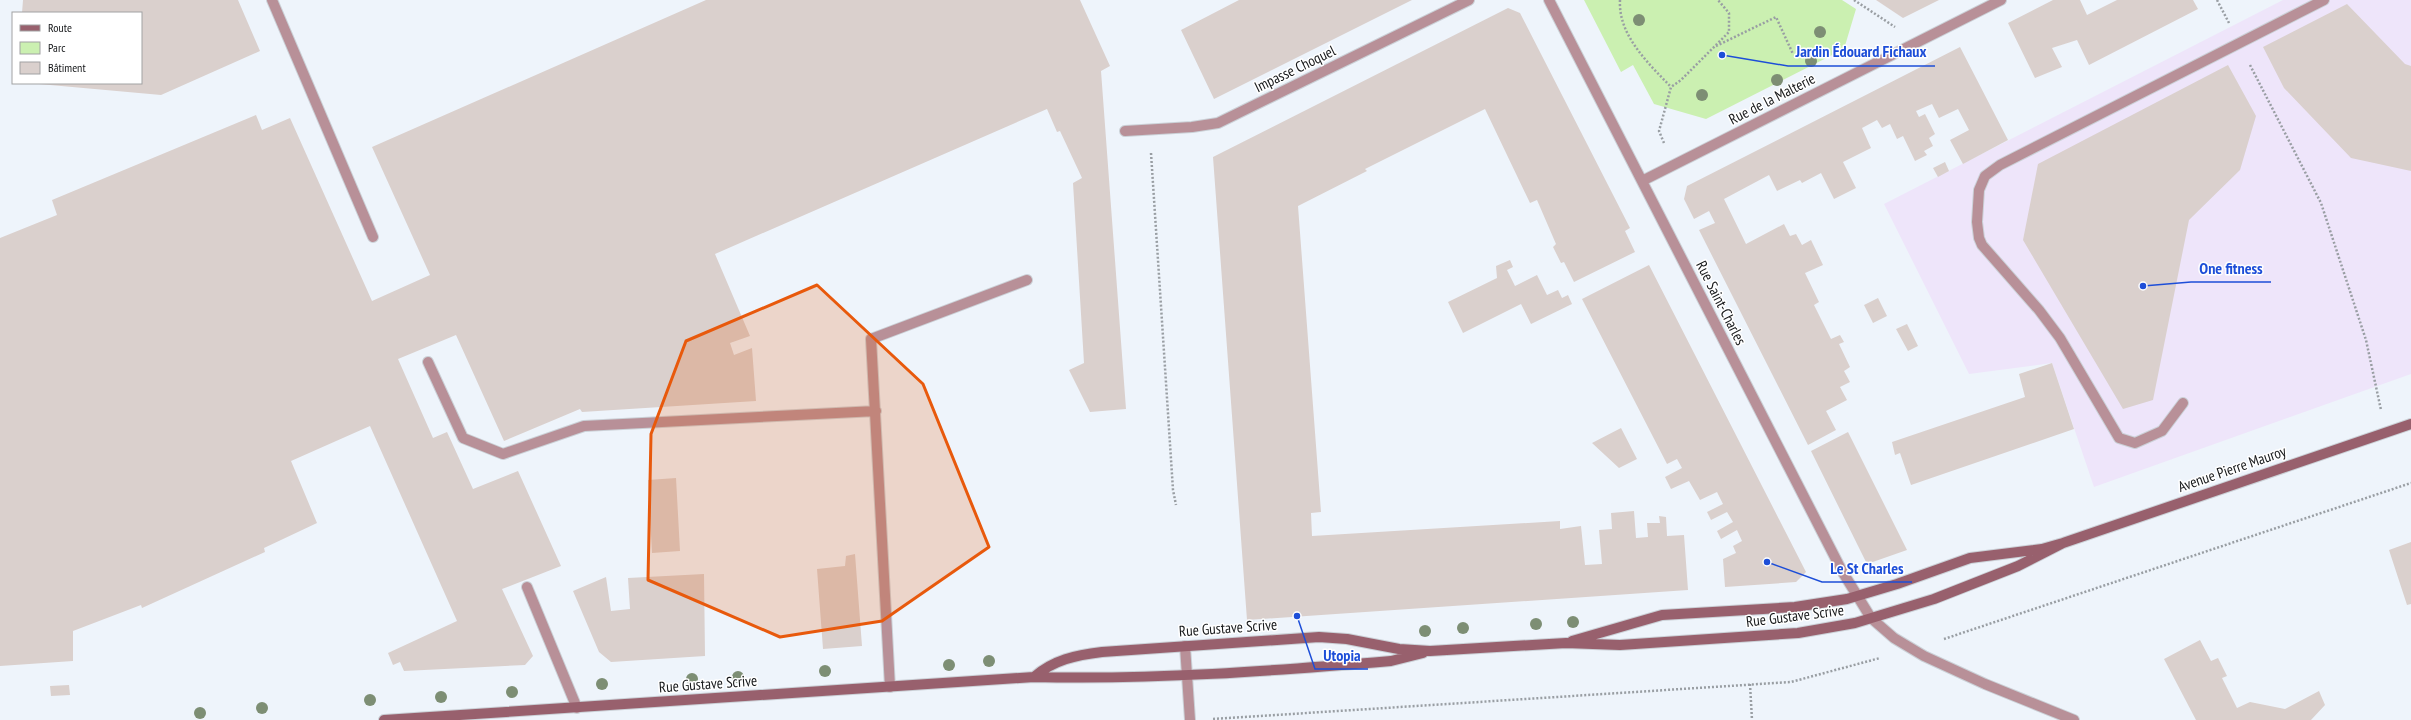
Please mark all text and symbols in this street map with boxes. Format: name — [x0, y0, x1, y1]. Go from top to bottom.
legend — [12, 12, 142, 84]
text: Route — [48, 20, 72, 35]
callout: Jardin Édouard Fichaux — [1788, 38, 1935, 66]
text: Parc — [48, 40, 66, 55]
street label: Impasse Choquel — [1251, 41, 1339, 96]
text: Jardin Édouard Fichaux — [1795, 41, 1926, 61]
text: Bâtiment — [48, 60, 86, 75]
street label: Rue de la Malterie — [1725, 69, 1818, 128]
callout: One fitness — [2191, 254, 2271, 282]
street label: Rue Saint-Charles — [1692, 258, 1751, 348]
text: One fitness — [2199, 258, 2263, 278]
street label: Avenue Pierre Mauroy — [2175, 441, 2289, 496]
callout: Le St Charles — [1822, 554, 1912, 582]
text: Le St Charles — [1830, 558, 1904, 578]
street label: Rue Gustave Scrive — [1745, 600, 1845, 631]
street label: Rue Gustave Scrive — [1178, 615, 1278, 640]
callout: Utopia — [1315, 641, 1368, 669]
text: Utopia — [1323, 645, 1361, 665]
street label: Rue Gustave Scrive — [658, 671, 758, 696]

